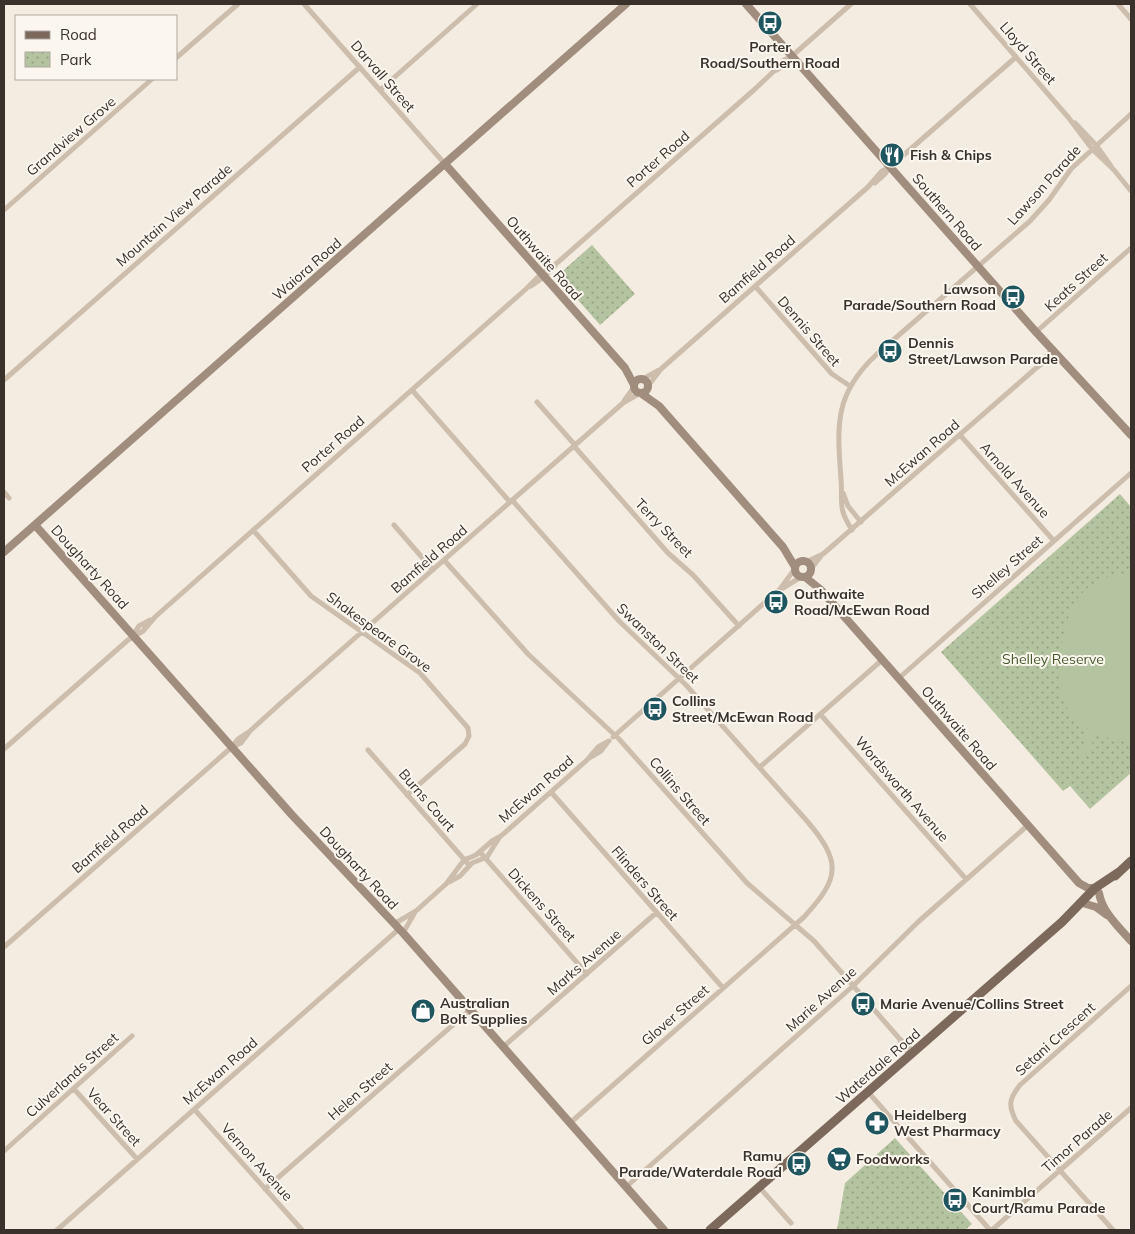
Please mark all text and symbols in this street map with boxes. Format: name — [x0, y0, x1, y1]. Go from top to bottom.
bus stop icon: Porter Road/Southern Road — [757, 10, 783, 36]
legend — [15, 15, 178, 80]
street label: Lloyd Street — [996, 18, 1060, 88]
text: Road — [60, 25, 97, 44]
street label: Darvall Street — [347, 36, 419, 116]
place label: Porter Road/Southern Road — [700, 38, 840, 72]
text: Park — [60, 50, 92, 69]
street label: Grandview Grove — [23, 92, 119, 180]
street label: Porter Road — [623, 127, 693, 191]
street label: Lawson Parade — [1003, 141, 1085, 229]
restaurant icon: Fish & Chips — [879, 142, 905, 168]
place label: Fish & Chips — [910, 146, 992, 164]
street label: Mountain View Parade — [112, 160, 236, 270]
street label: Southern Road — [908, 170, 986, 254]
street label: Outhwaite Road — [502, 212, 586, 304]
street label: Bamfield Road — [715, 231, 799, 307]
street label: Waiora Road — [269, 234, 345, 304]
street label: Keats Street — [1041, 249, 1111, 315]
place label: Lawson Parade/Southern Road — [843, 280, 996, 314]
bus stop icon: Lawson Parade/Southern Road — [1000, 284, 1026, 310]
street label: Dennis Street — [774, 292, 844, 370]
place label: Dennis Street/Lawson Parade — [908, 334, 1058, 368]
bus stop icon: Dennis Street/Lawson Parade — [877, 338, 903, 364]
street label: Porter Road — [298, 412, 368, 476]
street label: McEwan Road — [881, 415, 963, 491]
street label: Arnold Avenue — [976, 438, 1054, 522]
street label: Terry Street — [631, 495, 697, 561]
street label: Dougharty Road — [47, 521, 133, 613]
street label: Bamfield Road — [387, 521, 471, 597]
street label: Shelley Street — [968, 531, 1046, 603]
place label: Outhwaite Road/McEwan Road — [794, 585, 930, 619]
street label: Shakespeare Grove — [323, 588, 435, 676]
bus stop icon: Outhwaite Road/McEwan Road — [763, 589, 789, 615]
street label: Swanston Street — [613, 599, 703, 687]
park label: Shelley Reserve — [1002, 650, 1104, 668]
street label: Outhwaite Road — [917, 682, 1001, 774]
place label: Collins Street/McEwan Road — [672, 692, 813, 726]
bus stop icon: Collins Street/McEwan Road — [642, 696, 668, 722]
street label: Wordsworth Avenue — [851, 733, 953, 845]
street label: McEwan Road — [495, 751, 577, 827]
street label: Collins Street — [645, 753, 715, 829]
street label: Burns Court — [395, 765, 459, 835]
street label: Bamfield Road — [68, 801, 152, 877]
street label: Dougharty Road — [316, 823, 402, 913]
street label: Flinders Street — [608, 842, 682, 924]
street label: Dickens Street — [504, 864, 580, 946]
street label: Marks Avenue — [543, 925, 625, 999]
street label: Marie Avenue — [782, 963, 860, 1035]
street label: Glover Street — [637, 981, 713, 1049]
bus stop icon: Marie Avenue/Collins Street — [850, 991, 876, 1017]
place label: Australian Bolt Supplies — [440, 994, 527, 1028]
place label: Marie Avenue/Collins Street — [880, 995, 1064, 1013]
shop icon: Australian Bolt Supplies — [410, 998, 436, 1024]
street label: Setani Crescent — [1011, 998, 1099, 1080]
street label: Waterdale Road — [832, 1024, 924, 1108]
street label: Culverlands Street — [22, 1029, 122, 1121]
street label: McEwan Road — [179, 1033, 261, 1109]
street label: Helen Street — [324, 1058, 396, 1124]
street label: Vear Street — [83, 1084, 145, 1150]
place label: Heidelberg West Pharmacy — [894, 1106, 1001, 1140]
street label: Timor Parade — [1038, 1106, 1116, 1176]
pharmacy icon: Heidelberg West Pharmacy — [864, 1110, 890, 1136]
street label: Vernon Avenue — [217, 1119, 297, 1205]
supermarket icon: Foodworks — [826, 1146, 852, 1172]
place label: Ramu Parade/Waterdale Road — [619, 1147, 782, 1181]
place label: Foodworks — [856, 1150, 930, 1168]
bus stop icon: Ramu Parade/Waterdale Road — [786, 1151, 812, 1177]
place label: Kanimbla Court/Ramu Parade — [972, 1183, 1106, 1217]
bus stop icon: Kanimbla Court/Ramu Parade — [942, 1187, 968, 1213]

